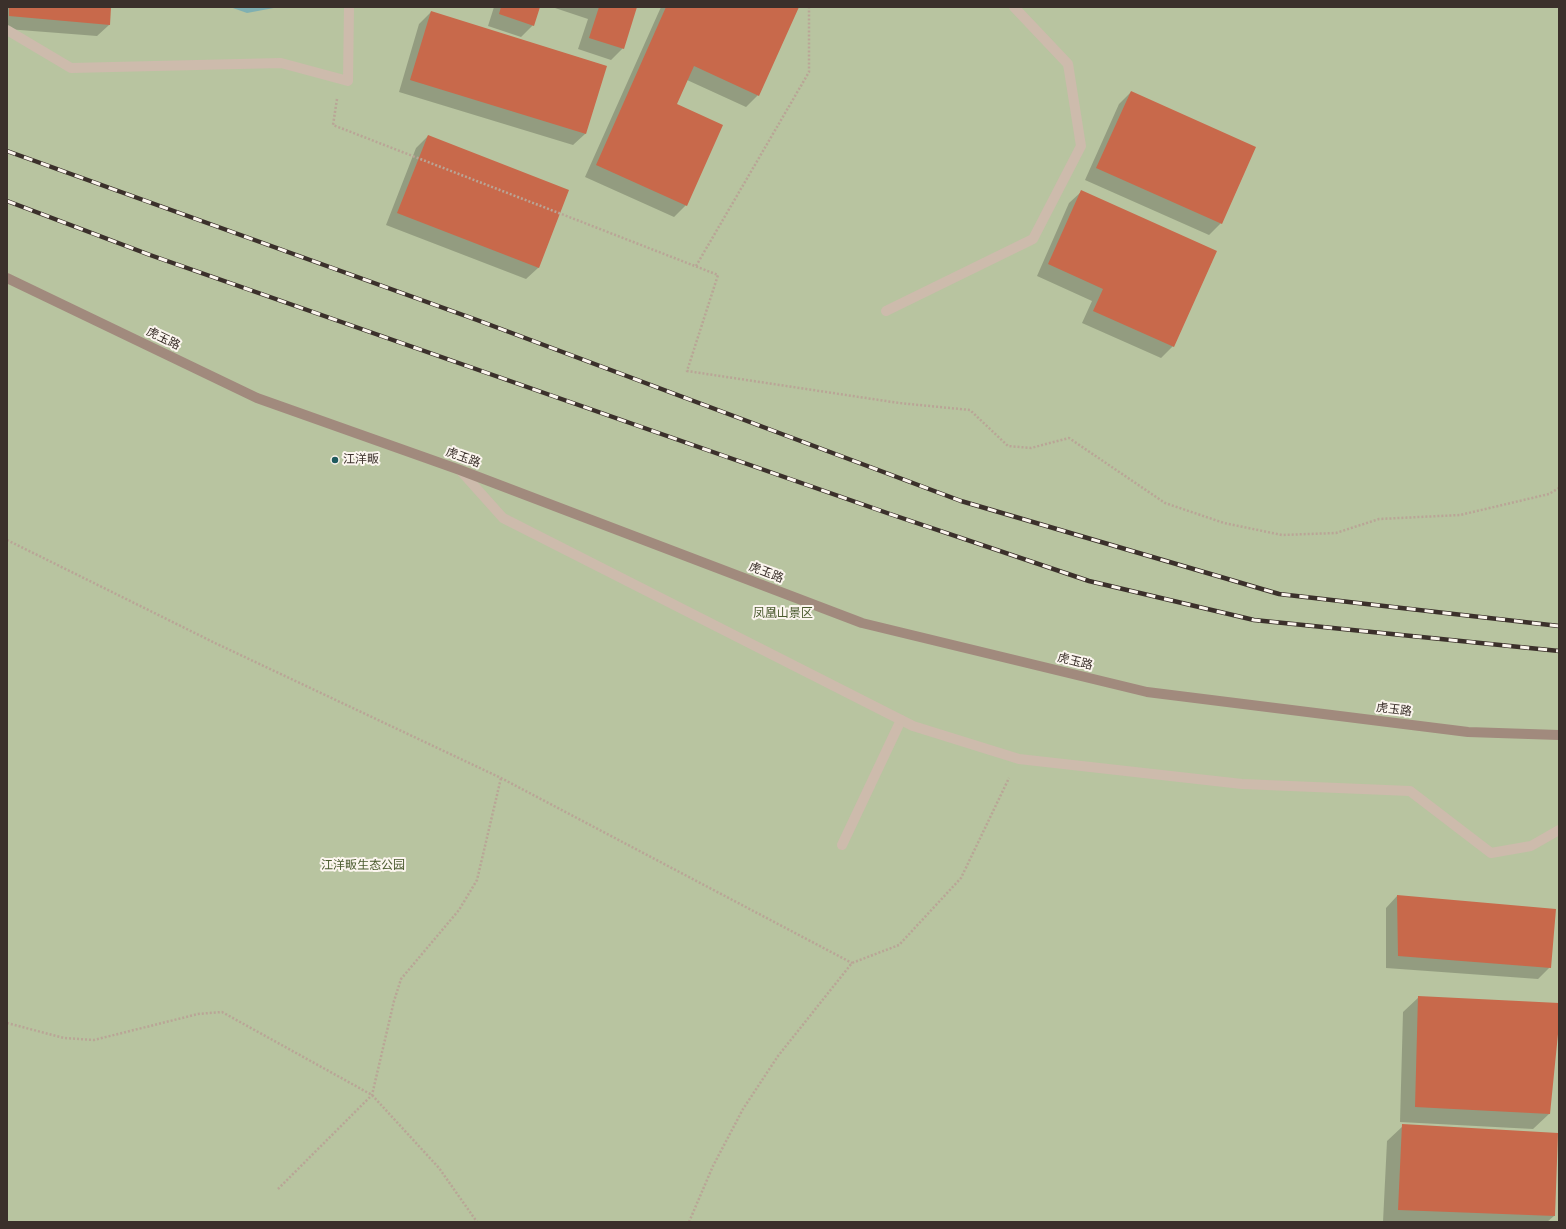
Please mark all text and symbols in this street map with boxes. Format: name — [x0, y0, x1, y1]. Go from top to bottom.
street label: 虎玉路 — [144, 325, 182, 353]
street label: 虎玉路 — [444, 445, 482, 471]
place label: 江洋畈 — [343, 453, 379, 467]
marker: 江洋畈 — [330, 455, 340, 465]
street label: 虎玉路 — [747, 560, 785, 586]
park label: 凤凰山景区 — [753, 607, 813, 621]
street label: 虎玉路 — [1056, 651, 1094, 673]
street label: 虎玉路 — [1375, 701, 1413, 719]
park label: 江洋畈生态公园 — [321, 859, 405, 873]

